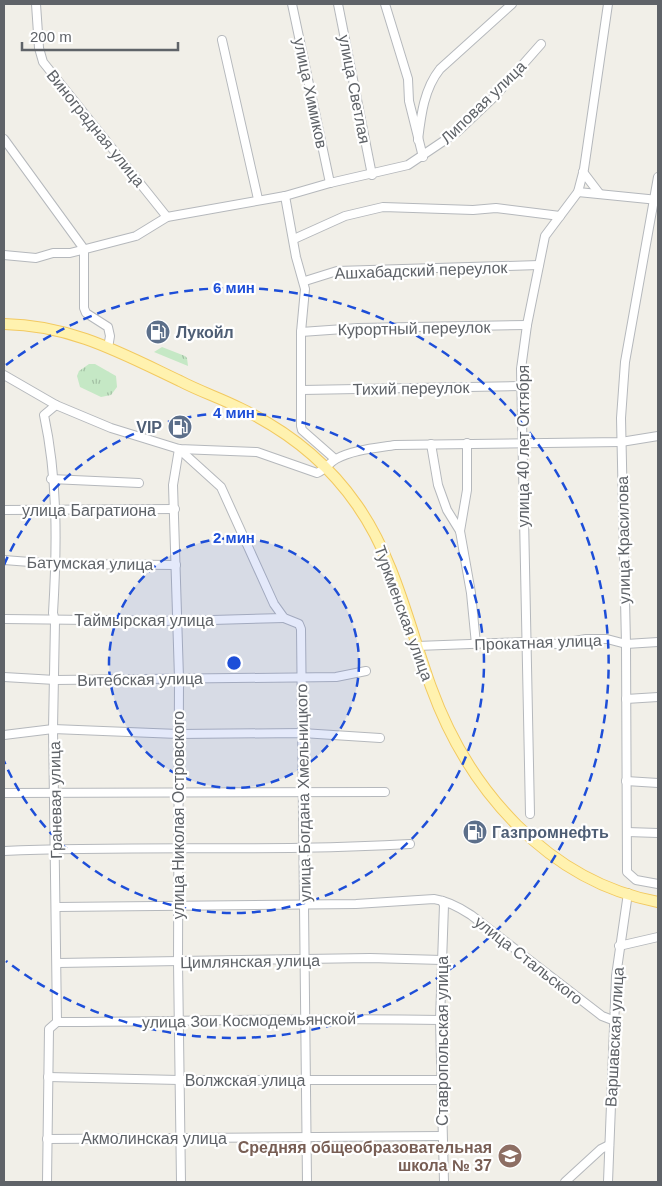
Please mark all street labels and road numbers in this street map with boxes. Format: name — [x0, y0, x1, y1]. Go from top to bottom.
street label: улица Светлая — [336, 33, 373, 145]
street label: улица Химиков — [290, 36, 331, 150]
street label: Липовая улица — [437, 58, 529, 147]
street label: Виноградная улица — [43, 67, 148, 190]
street label: Ашхабадский переулок — [334, 259, 509, 282]
street label: Курортный переулок — [337, 319, 492, 338]
street label: улица 40 лет Октября — [515, 365, 532, 527]
street label: Тихий переулок — [353, 379, 470, 398]
street label: улица Красилова — [614, 476, 633, 604]
street label: улица Багратиона — [22, 502, 156, 519]
street label: Туркменская улица — [371, 543, 436, 683]
street label: Батумская улица — [26, 554, 154, 573]
street label: Таймырская улица — [74, 612, 214, 629]
street label: Прокатная улица — [474, 632, 602, 653]
street label: Витебская улица — [77, 670, 203, 689]
street label: улица Богдана Хмельницкого — [293, 684, 314, 902]
street label: улица Николая Островского — [170, 711, 187, 919]
street label: Граневая улица — [46, 741, 65, 859]
street label: улица Стальского — [471, 913, 586, 1008]
street label: Цимлянская улица — [180, 952, 320, 971]
street label: Ставропольская улица — [434, 956, 451, 1126]
street label: Варшавская улица — [602, 967, 627, 1107]
street label: улица Зои Космодемьянской — [142, 1010, 356, 1031]
street label: Волжская улица — [185, 1072, 305, 1089]
street label: Акмолинская улица — [81, 1130, 227, 1147]

